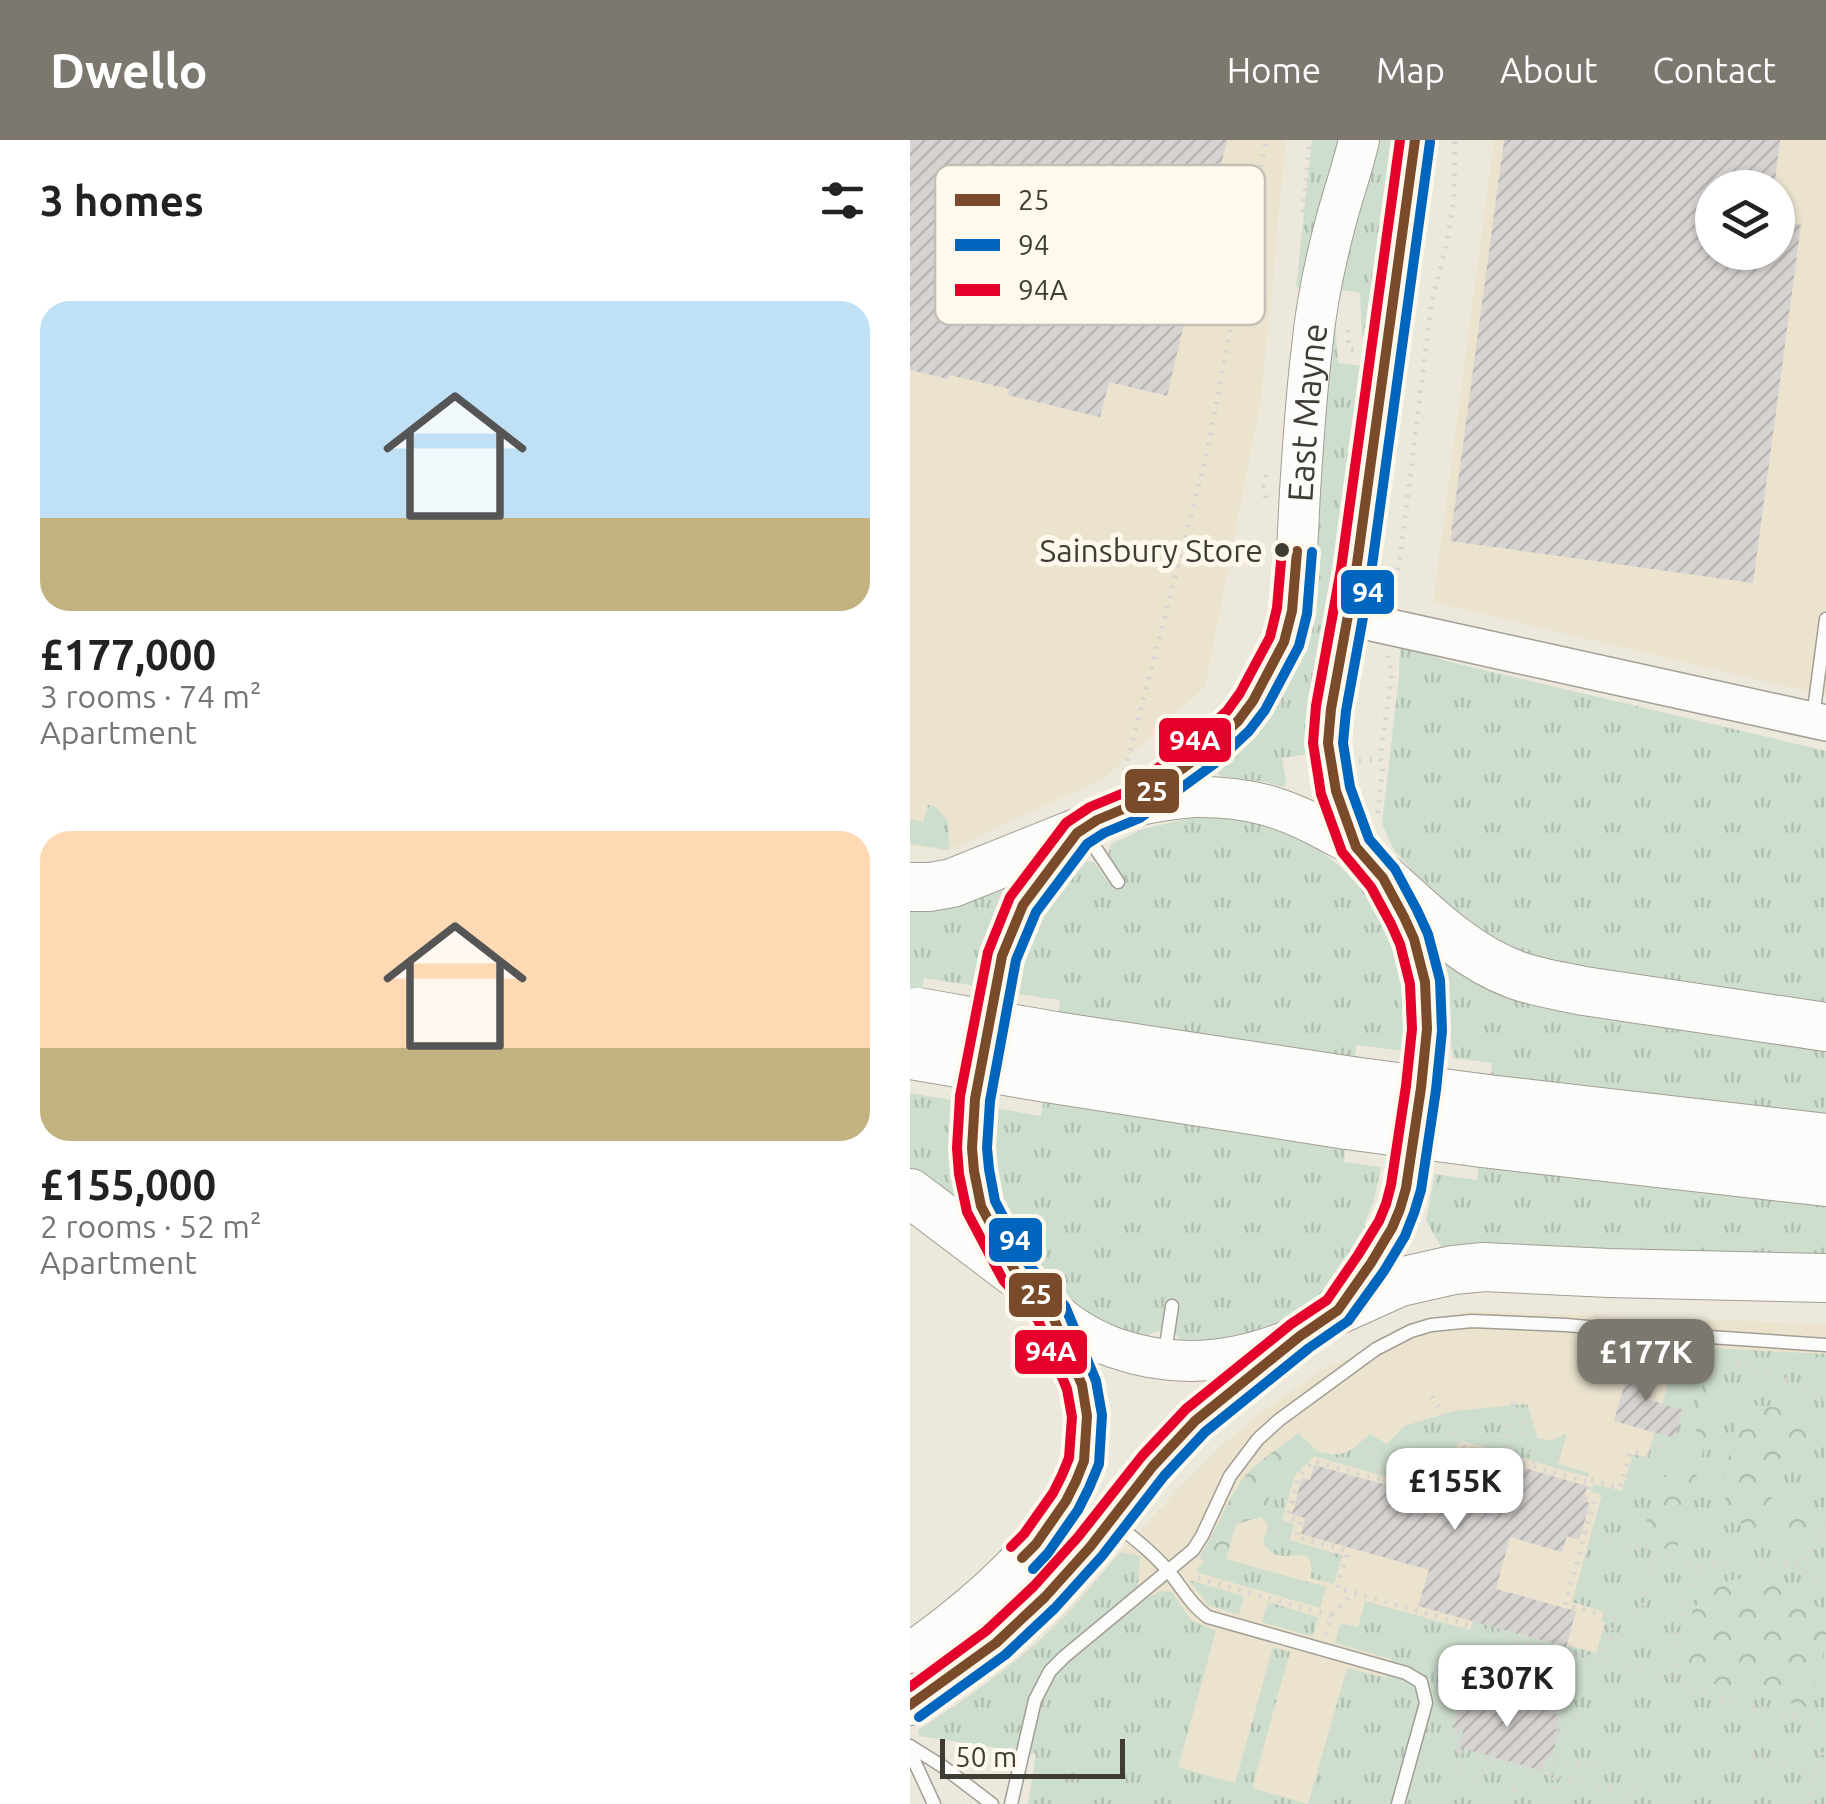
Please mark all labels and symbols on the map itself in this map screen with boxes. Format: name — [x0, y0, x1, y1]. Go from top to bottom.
legend — [935, 165, 1265, 325]
text: 25 — [1018, 184, 1050, 215]
text: 94 — [1018, 229, 1050, 260]
text: 94A — [1018, 274, 1068, 305]
street label: East Mayne — [1279, 321, 1335, 503]
place label: Sainsbury Store — [1039, 532, 1263, 568]
marker: Sainsbury Store — [1272, 540, 1292, 560]
line badge: 94 — [1339, 568, 1396, 616]
text: 94 — [1352, 576, 1384, 607]
line badge: 94A — [1157, 716, 1233, 764]
text: 94A — [1169, 724, 1221, 755]
line badge: 25 — [1123, 767, 1181, 815]
text: 25 — [1136, 775, 1168, 806]
line badge: 94 — [987, 1216, 1044, 1264]
text: 94 — [999, 1224, 1031, 1255]
line badge: 25 — [1007, 1271, 1064, 1319]
text: 25 — [1020, 1278, 1052, 1309]
pin: £177K — [1576, 1319, 1716, 1404]
line badge: 94A — [1013, 1328, 1089, 1376]
text: 94A — [1025, 1335, 1077, 1366]
pin: £155K — [1385, 1448, 1525, 1533]
pin: £307K — [1437, 1645, 1577, 1730]
scale bar — [940, 1734, 1125, 1778]

